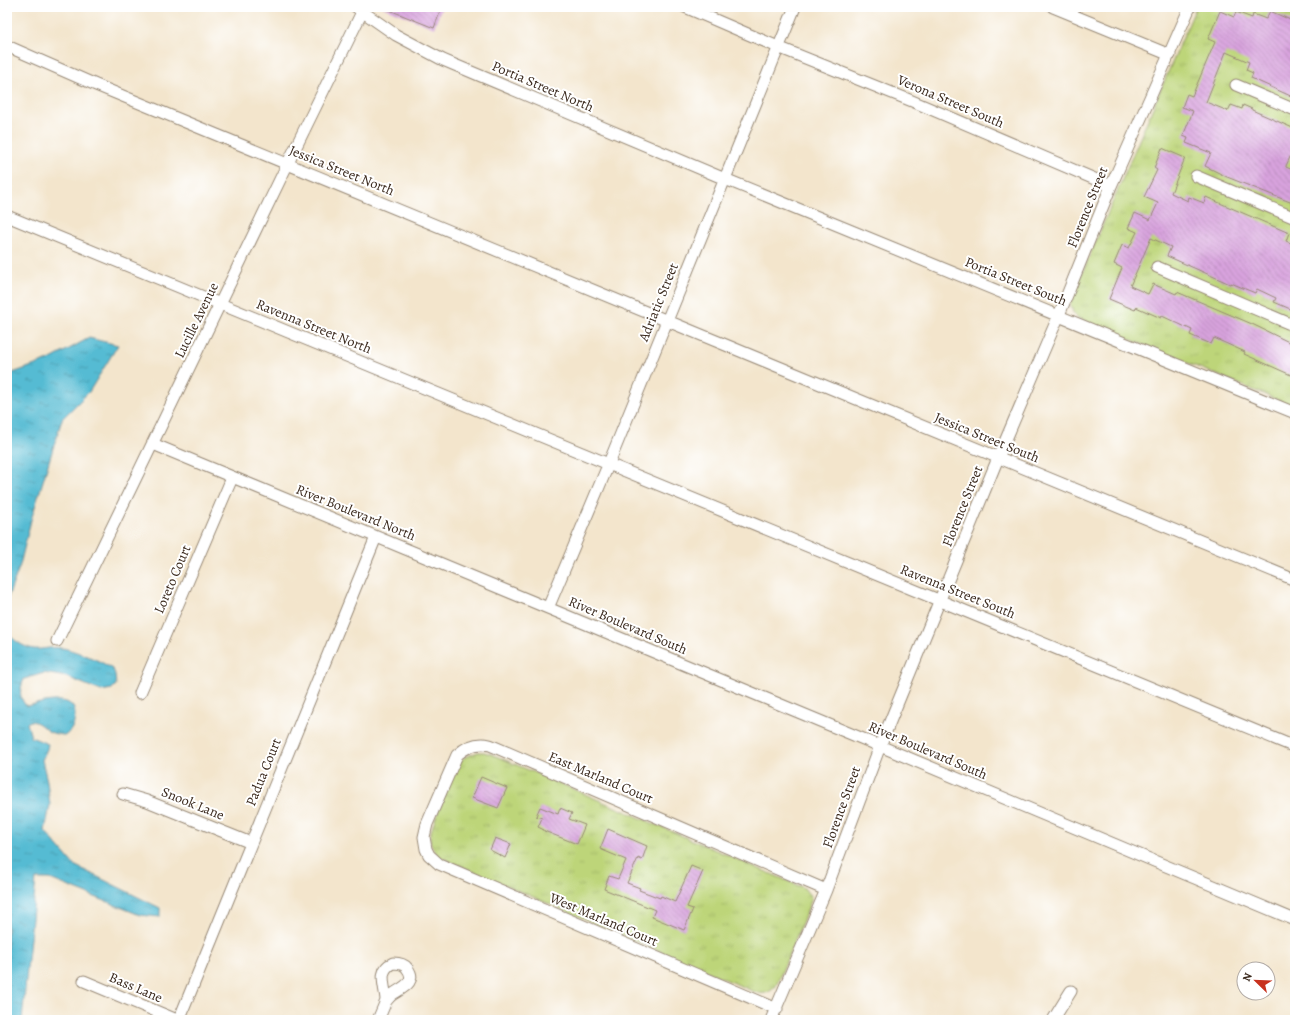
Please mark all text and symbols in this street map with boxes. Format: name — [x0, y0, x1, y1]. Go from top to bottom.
street label: Portia Street North — [489, 56, 597, 117]
street label: Verona Street South — [894, 70, 1007, 133]
street label: Jessica Street North — [286, 141, 398, 200]
street label: Florence Street — [1063, 163, 1113, 251]
street label: Portia Street South — [962, 252, 1070, 311]
street label: Adriatic Street — [634, 260, 683, 345]
street label: Lucille Avenue — [170, 279, 223, 361]
street label: Ravenna Street North — [253, 295, 375, 358]
street label: Jessica Street South — [932, 408, 1043, 467]
street label: Florence Street — [938, 462, 988, 550]
street label: River Boulevard North — [293, 480, 419, 545]
street label: Loreto Court — [149, 542, 196, 616]
street label: Ravenna Street South — [897, 560, 1019, 623]
street label: River Boulevard South — [566, 592, 690, 659]
street label: River Boulevard South — [866, 717, 990, 784]
street label: Padua Court — [241, 735, 286, 809]
street label: East Marland Court — [546, 747, 656, 808]
street label: Florence Street — [818, 763, 865, 851]
street label: Snook Lane — [159, 782, 227, 825]
street label: West Marland Court — [546, 888, 661, 951]
north arrow — [1236, 961, 1276, 1001]
street label: Bass Lane — [106, 968, 166, 1007]
text: N — [1239, 971, 1256, 984]

